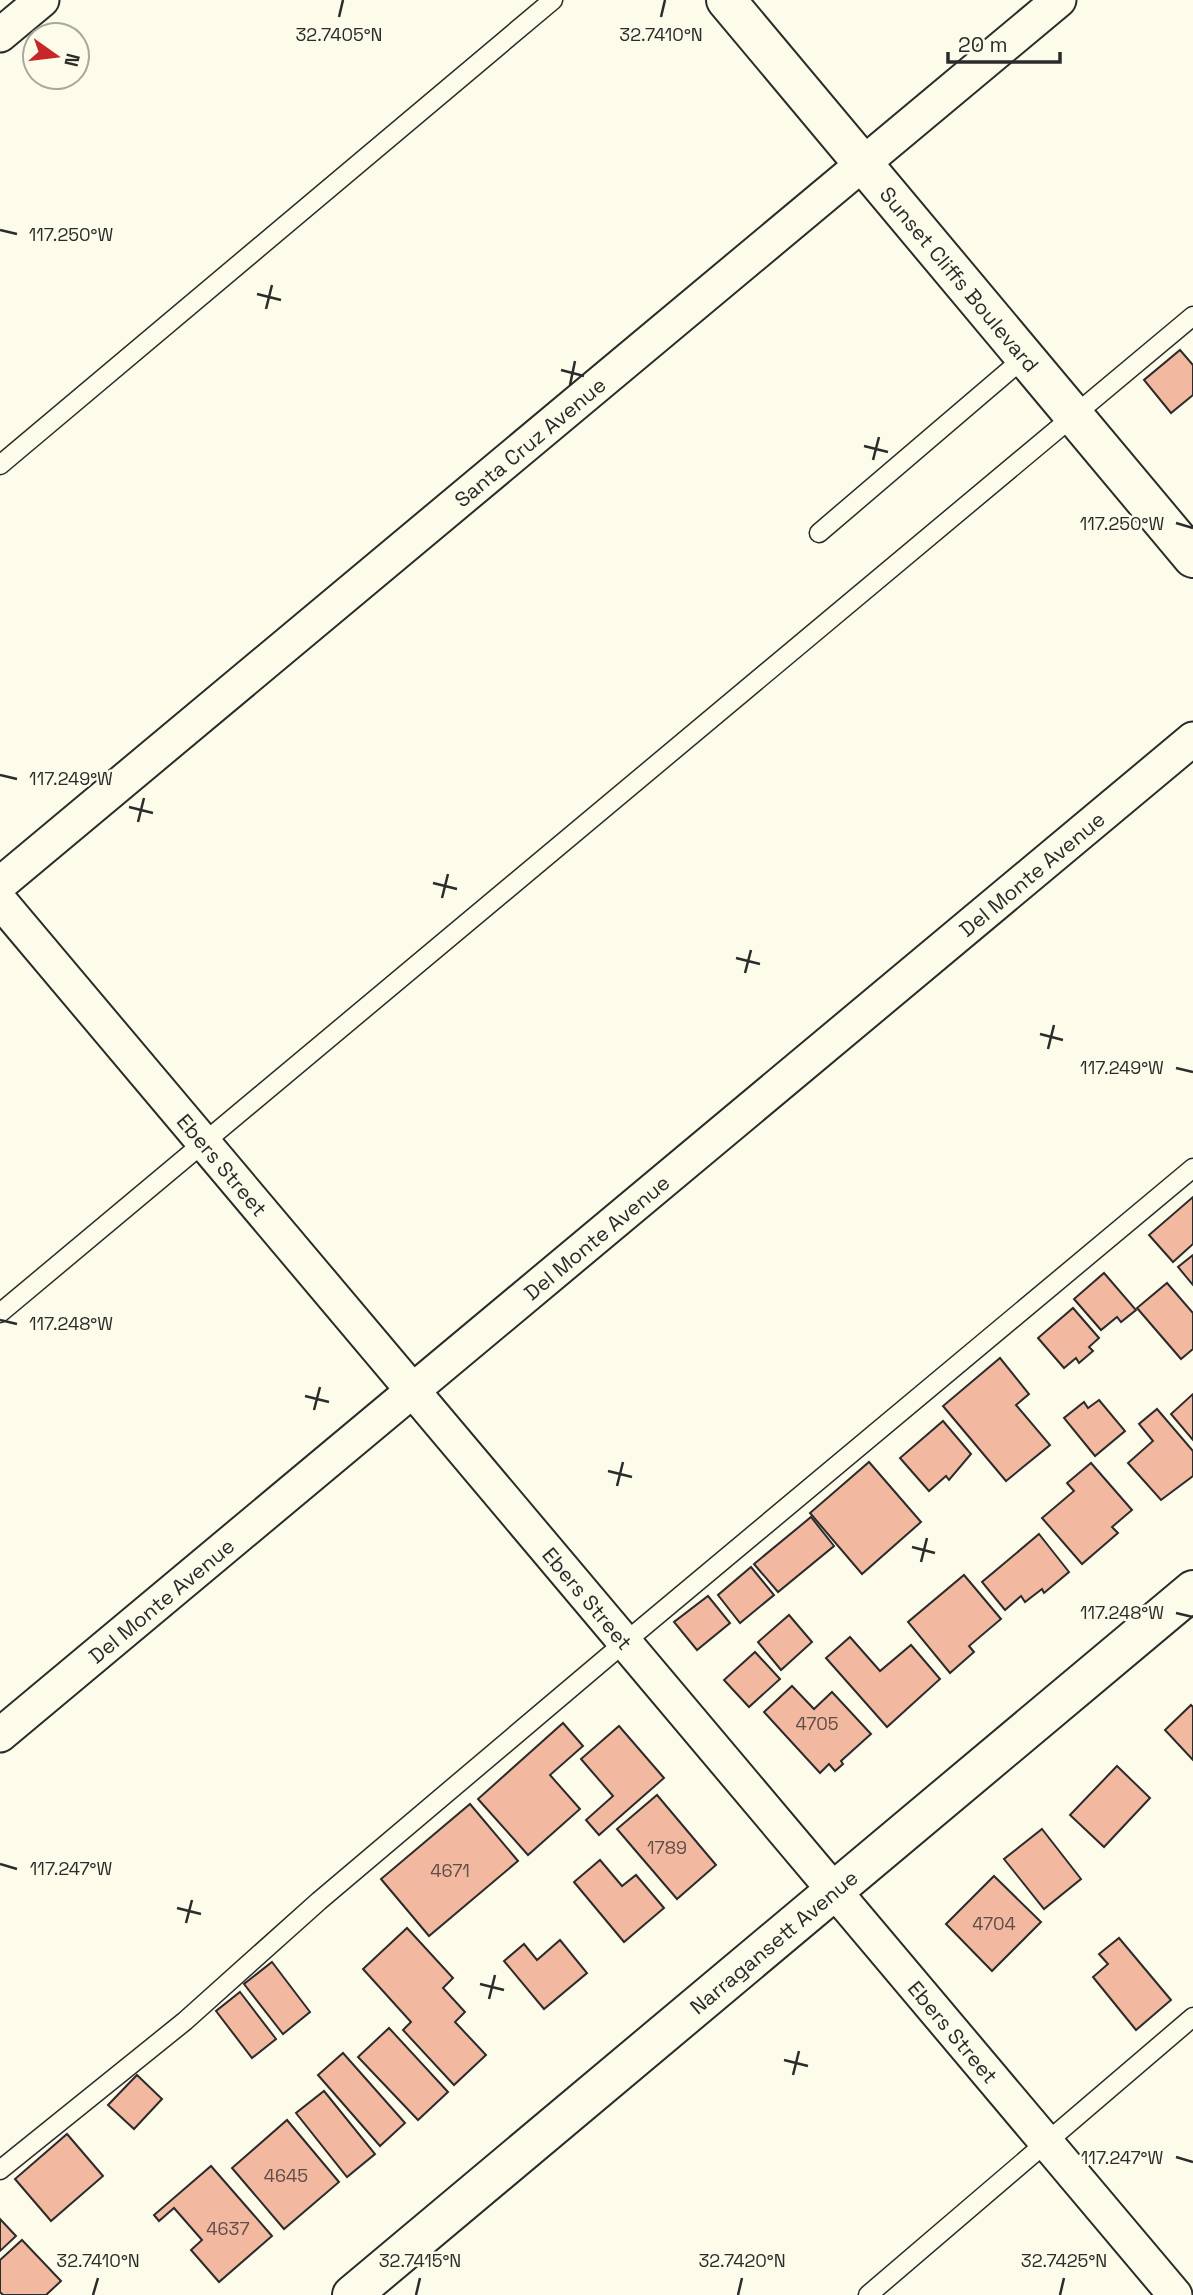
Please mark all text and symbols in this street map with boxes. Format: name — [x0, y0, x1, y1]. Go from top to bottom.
north arrow — [21, 21, 91, 91]
scale bar — [948, 21, 1060, 65]
text: 32.7405°N — [295, 23, 383, 46]
text: 32.7410°N — [619, 23, 703, 46]
text: 20 m — [958, 31, 1008, 58]
text: N — [58, 51, 86, 69]
street label: Sunset Cliffs Boulevard — [874, 181, 1045, 378]
text: 117.250°W — [29, 223, 113, 246]
street label: Santa Cruz Avenue — [448, 371, 611, 513]
text: 117.250°W — [1080, 512, 1164, 535]
text: 117.249°W — [29, 767, 113, 790]
street label: Del Monte Avenue — [953, 805, 1110, 942]
text: 117.249°W — [1080, 1056, 1164, 1079]
street label: Ebers Street — [171, 1108, 273, 1222]
street label: Del Monte Avenue — [518, 1168, 675, 1306]
text: 117.248°W — [29, 1312, 113, 1335]
street label: Del Monte Avenue — [83, 1532, 240, 1669]
street label: Ebers Street — [537, 1541, 639, 1655]
text: 117.248°W — [1080, 1601, 1164, 1624]
house number: 4705 — [795, 1712, 839, 1735]
house number: 1789 — [647, 1836, 687, 1859]
text: 117.247°W — [30, 1857, 112, 1880]
house number: 4671 — [430, 1859, 470, 1882]
street label: Narragansett Avenue — [684, 1864, 863, 2020]
house number: 4704 — [972, 1912, 1016, 1935]
street label: Ebers Street — [902, 1975, 1004, 2089]
text: 117.247°W — [1081, 2146, 1163, 2169]
house number: 4645 — [264, 2164, 308, 2187]
house number: 4637 — [206, 2217, 250, 2240]
text: 32.7410°N — [56, 2249, 140, 2272]
text: 32.7415°N — [379, 2249, 461, 2272]
text: 32.7420°N — [698, 2249, 786, 2272]
text: 32.7425°N — [1021, 2249, 1107, 2272]

